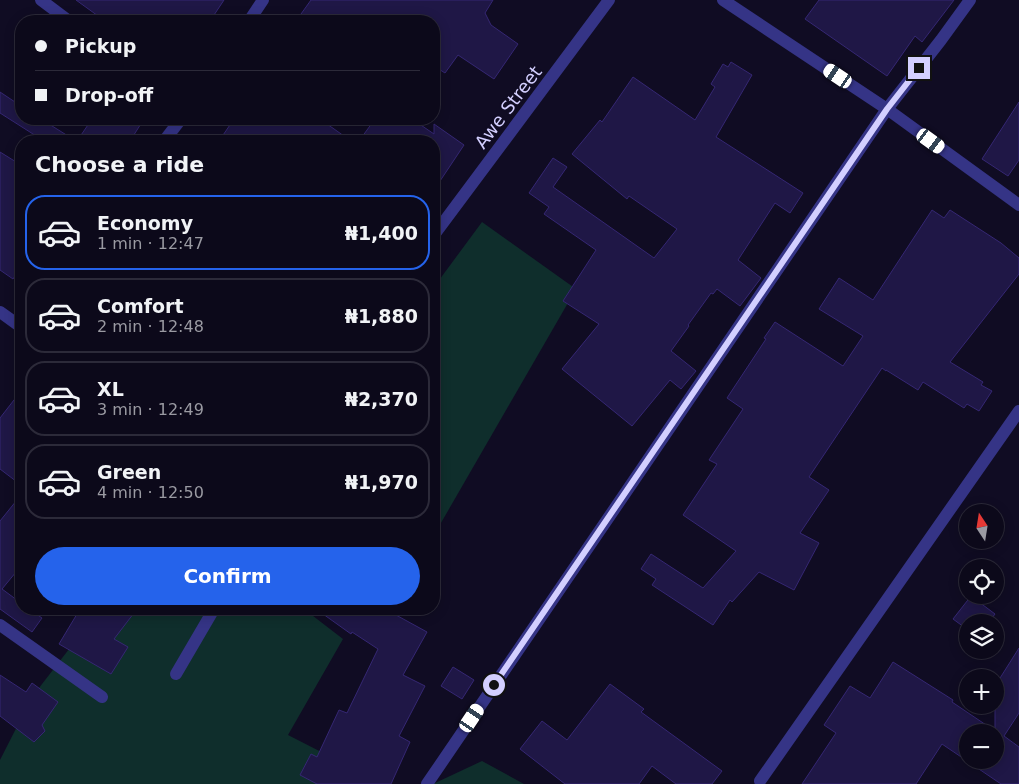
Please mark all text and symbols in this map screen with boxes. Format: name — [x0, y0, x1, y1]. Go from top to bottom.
text: Pickup — [65, 35, 136, 57]
route end — [908, 57, 930, 79]
car — [821, 61, 854, 91]
street label: Awe Street — [470, 62, 546, 152]
text: Drop-off — [65, 84, 153, 106]
car — [914, 126, 947, 156]
text: Choose a ride — [35, 152, 204, 177]
icon: car — [37, 210, 82, 255]
text: Economy — [97, 212, 193, 234]
text: ₦1,400 — [345, 222, 418, 244]
text: 1 min · 12:47 — [97, 234, 204, 253]
icon: car — [37, 293, 82, 338]
text: Comfort — [97, 295, 184, 317]
text: ₦1,880 — [345, 305, 418, 327]
text: 2 min · 12:48 — [97, 317, 204, 336]
icon: car — [37, 376, 82, 421]
text: XL — [97, 378, 124, 400]
text: ₦2,370 — [345, 388, 418, 410]
text: 3 min · 12:49 — [97, 400, 204, 419]
icon: car — [37, 459, 82, 504]
text: Green — [97, 461, 161, 483]
text: ₦1,970 — [345, 471, 418, 493]
text: 4 min · 12:50 — [97, 483, 204, 502]
north arrow — [959, 504, 1004, 549]
map controls — [959, 504, 1004, 769]
button: Confirm — [35, 547, 420, 605]
button: locate — [959, 559, 1004, 604]
button: layers — [959, 614, 1004, 659]
button: + — [959, 669, 1004, 714]
route start — [483, 674, 505, 696]
car — [457, 701, 486, 735]
button: − — [959, 724, 1004, 769]

